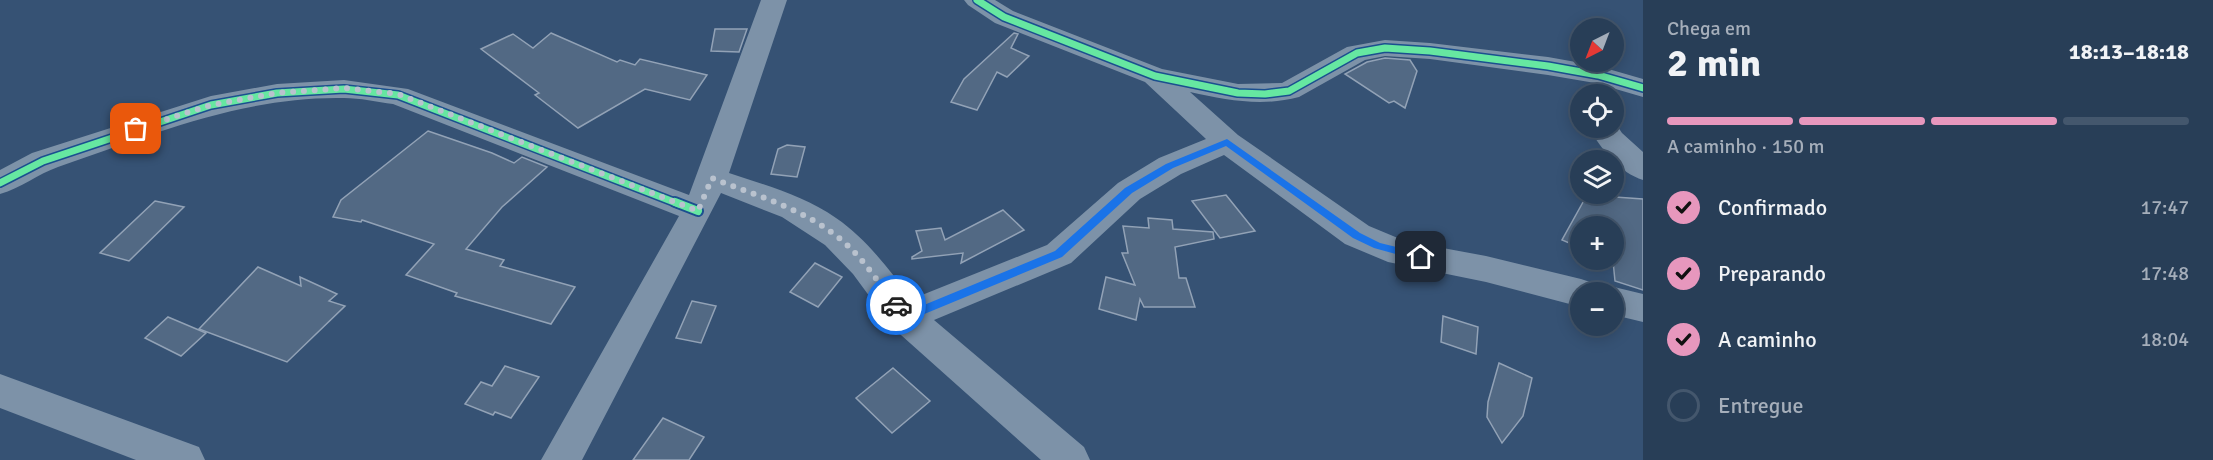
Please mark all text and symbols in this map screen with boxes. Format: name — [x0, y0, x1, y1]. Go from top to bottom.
text: Chega em — [1667, 16, 1751, 41]
north arrow — [1570, 18, 1624, 72]
map controls — [1570, 18, 1624, 336]
text: 18:13–18:18 — [2069, 38, 2189, 65]
text: 2 min — [1667, 39, 1761, 87]
button: locate — [1570, 84, 1624, 138]
pin — [110, 103, 161, 154]
icon: bag — [119, 112, 152, 145]
text: A caminho · 150 m — [1667, 134, 1824, 159]
button: layers — [1570, 150, 1624, 204]
icon: check — [1667, 191, 1700, 224]
text: Confirmado — [1718, 194, 1827, 221]
text: 17:47 — [2140, 195, 2189, 220]
button: + — [1570, 216, 1624, 270]
pin — [1395, 231, 1446, 282]
icon: home — [1404, 240, 1437, 273]
icon: check — [1667, 257, 1700, 290]
text: Preparando — [1718, 260, 1826, 287]
text: 17:48 — [2140, 261, 2189, 286]
courier — [866, 275, 926, 335]
button: − — [1570, 282, 1624, 336]
icon: car — [880, 289, 913, 322]
icon: check — [1667, 323, 1700, 356]
text: A caminho — [1718, 326, 1817, 353]
text: 18:04 — [2140, 327, 2189, 352]
text: Entregue — [1718, 392, 1803, 419]

